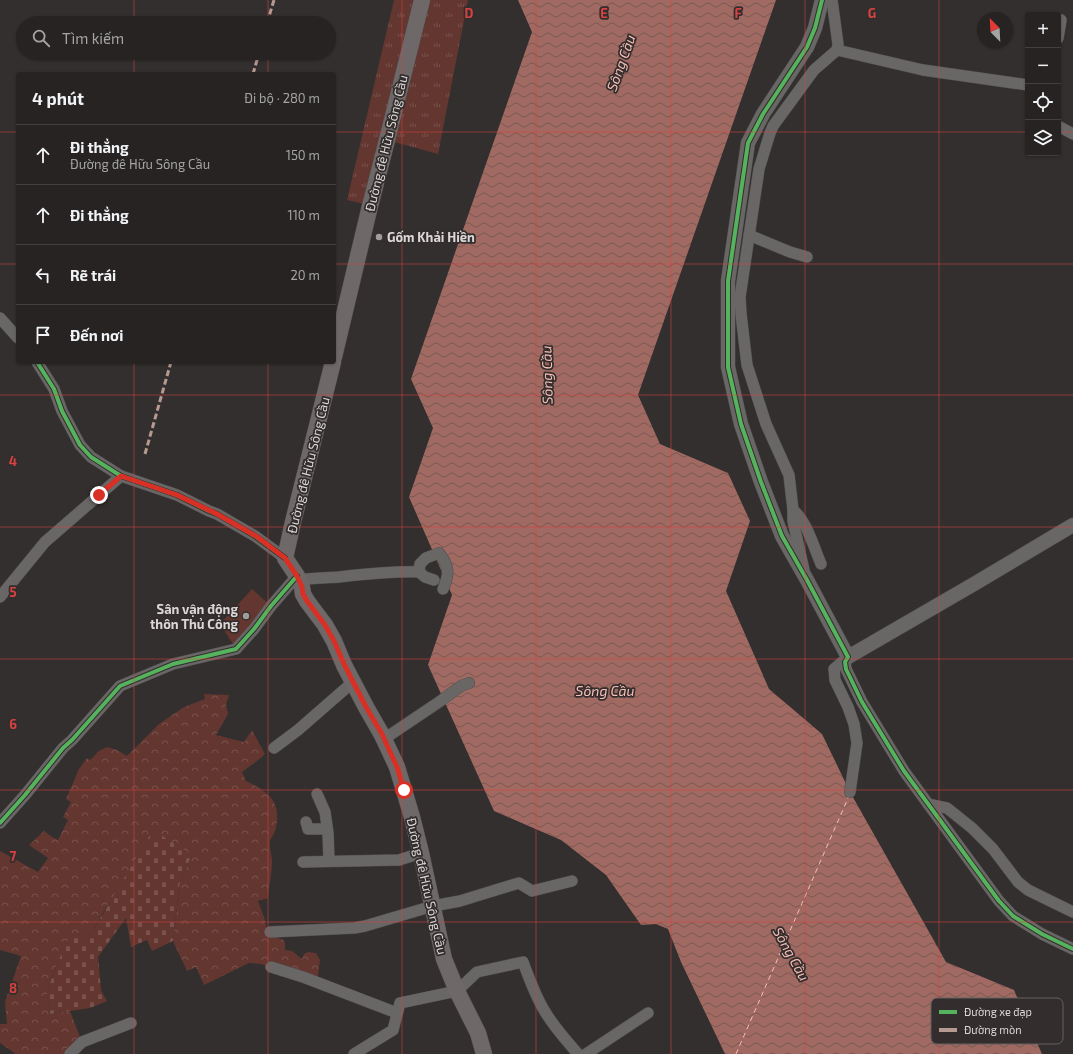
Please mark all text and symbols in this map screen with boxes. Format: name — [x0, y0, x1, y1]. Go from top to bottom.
text: D — [465, 5, 474, 21]
text: E — [600, 5, 608, 21]
text: F — [734, 5, 742, 21]
text: G — [868, 5, 876, 21]
north arrow — [977, 12, 1013, 48]
map controls — [1025, 12, 1061, 156]
button: + — [1025, 12, 1061, 48]
search box — [16, 16, 336, 60]
icon: search — [30, 27, 52, 49]
text: Tìm kiếm — [62, 29, 124, 47]
water label: Sông Cầu — [602, 32, 639, 93]
button: − — [1025, 48, 1061, 84]
street label: Đường đê Hữu Sông Cầu — [361, 73, 411, 213]
button: locate — [1025, 84, 1061, 120]
text: 4 phút — [32, 88, 84, 108]
text: Đi bộ · 280 m — [244, 90, 320, 106]
button: layers — [1025, 120, 1061, 156]
text: Đi thẳng — [70, 138, 129, 156]
icon: ahead — [32, 144, 54, 166]
text: 150 m — [286, 147, 320, 163]
text: Đường đê Hữu Sông Cầu — [70, 156, 210, 172]
icon: ahead — [32, 204, 54, 226]
text: Đi thẳng — [70, 206, 129, 224]
text: 110 m — [288, 207, 320, 223]
place label: Gốm Khải Hiền — [387, 229, 475, 245]
marker: Gốm Khải Hiền — [374, 232, 384, 242]
icon: left — [32, 264, 54, 286]
text: Rẽ trái — [70, 266, 116, 284]
text: 20 m — [291, 267, 320, 283]
icon: arrive — [32, 324, 54, 346]
text: Đến nơi — [70, 326, 124, 344]
water label: Sông Cầu — [537, 345, 556, 405]
street label: Đường đê Hữu Sông Cầu — [283, 395, 333, 535]
text: 4 — [9, 453, 17, 469]
route end — [90, 486, 108, 504]
text: 5 — [9, 584, 17, 600]
place label: Sân vận động thôn Thủ Công — [150, 601, 238, 632]
marker: Sân vận động thôn Thủ Công — [241, 611, 251, 621]
water label: Sông Cầu — [576, 682, 634, 699]
text: 6 — [9, 716, 17, 732]
route start — [395, 781, 413, 799]
street label: Đường đê Hữu Sông Cầu — [403, 816, 451, 956]
text: 7 — [10, 848, 17, 864]
water label: Sông Cầu — [770, 924, 813, 984]
text: 8 — [9, 980, 17, 996]
legend — [931, 998, 1063, 1044]
text: Đường xe đạp — [964, 1005, 1032, 1019]
text: Đường mòn — [964, 1023, 1022, 1036]

